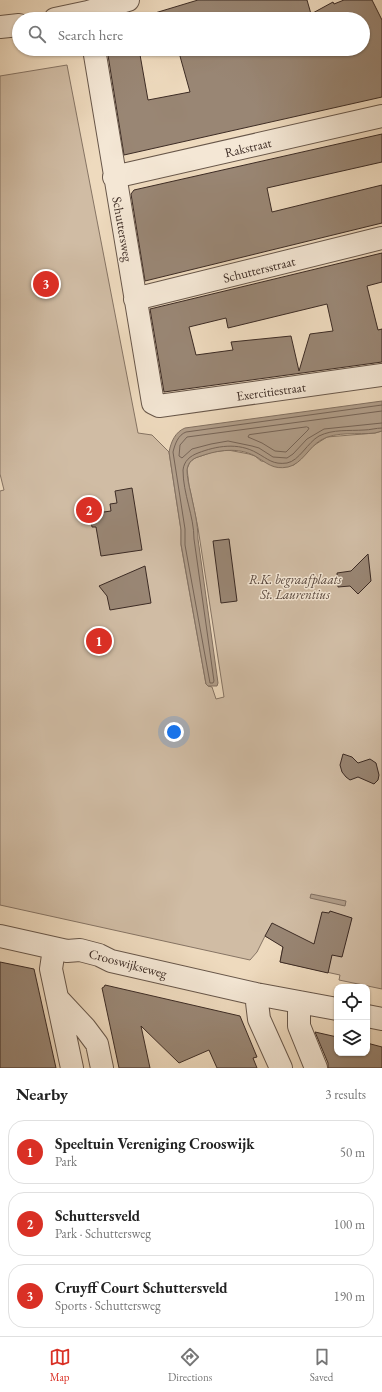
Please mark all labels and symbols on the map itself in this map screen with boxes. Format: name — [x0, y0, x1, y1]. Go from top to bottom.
street label: Rakstraat — [223, 134, 273, 161]
street label: Schuttersweg — [108, 195, 137, 263]
street label: Schuttersstraat — [221, 252, 297, 287]
pin: 3 — [33, 269, 59, 299]
street label: Exercitiestraat — [235, 378, 307, 405]
pin: 2 — [76, 495, 102, 525]
park label: R.K. begraafplaats St. Laurentius — [249, 571, 342, 603]
pin: 1 — [86, 626, 112, 656]
your location — [164, 722, 184, 742]
street label: Crooswijkseweg — [87, 945, 169, 982]

